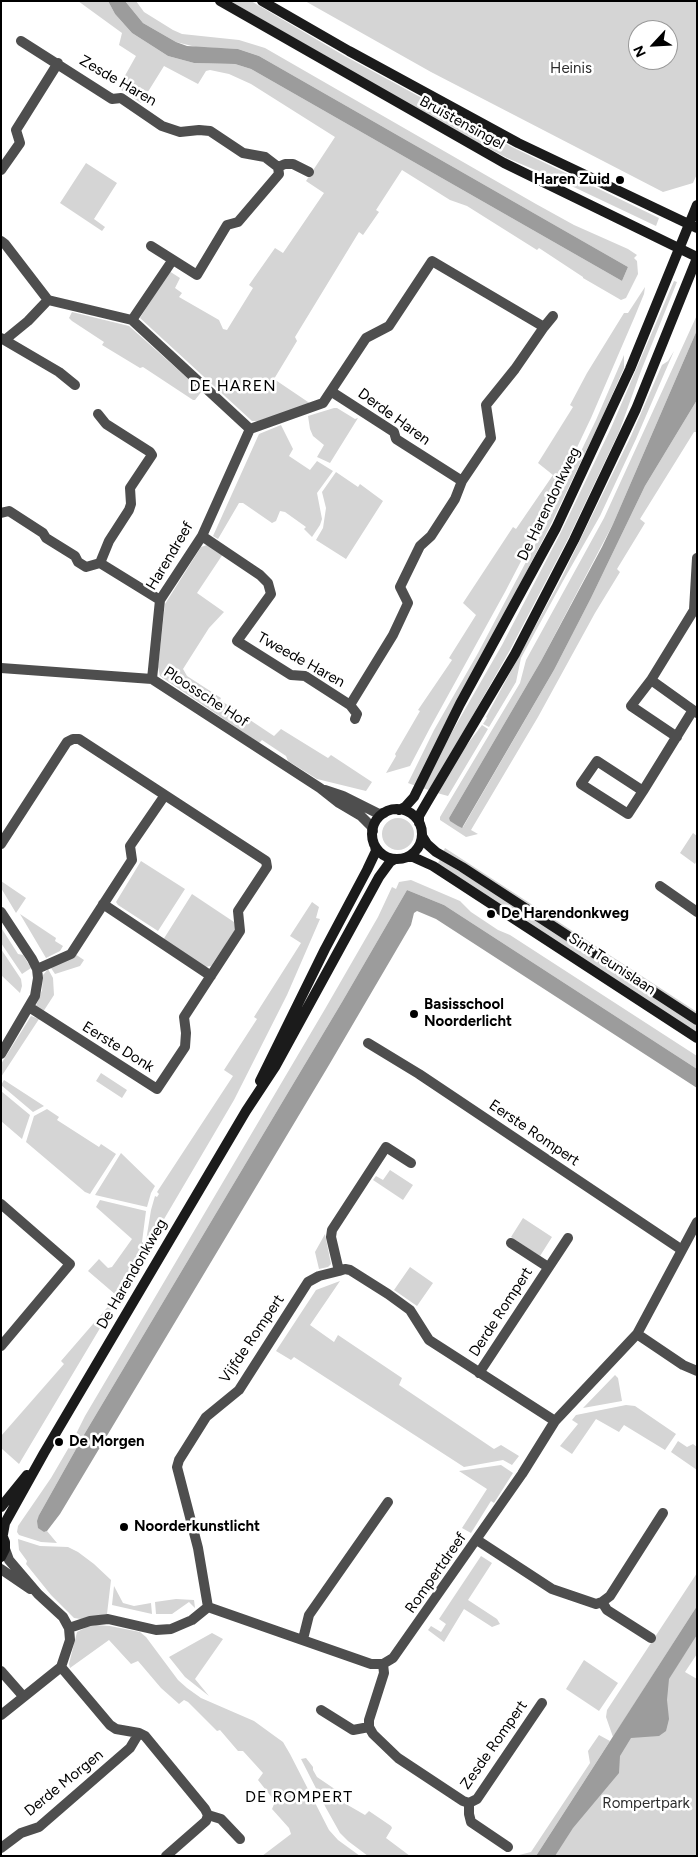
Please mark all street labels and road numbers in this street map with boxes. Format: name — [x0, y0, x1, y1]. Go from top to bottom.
street label: Zesde Haren — [76, 52, 160, 110]
street label: Bruistensingel — [416, 92, 508, 154]
street label: Derde Haren — [354, 385, 434, 449]
street label: De Harendonkweg — [514, 444, 584, 564]
street label: Harendreef — [143, 519, 197, 593]
street label: Tweede Haren — [254, 629, 348, 691]
street label: Ploossche Hof — [160, 663, 252, 731]
street label: Sint Teunislaan — [565, 929, 659, 999]
street label: Eerste Donk — [79, 1018, 157, 1076]
street label: Eerste Rompert — [485, 1096, 583, 1170]
street label: De Harendonkweg — [93, 1216, 171, 1332]
street label: Derde Rompert — [465, 1264, 537, 1360]
street label: Vijfde Rompert — [216, 1291, 288, 1387]
street label: Rompertdreef — [402, 1529, 470, 1617]
street label: Zesde Rompert — [457, 1697, 531, 1793]
street label: Derde Morgen — [21, 1746, 107, 1820]

